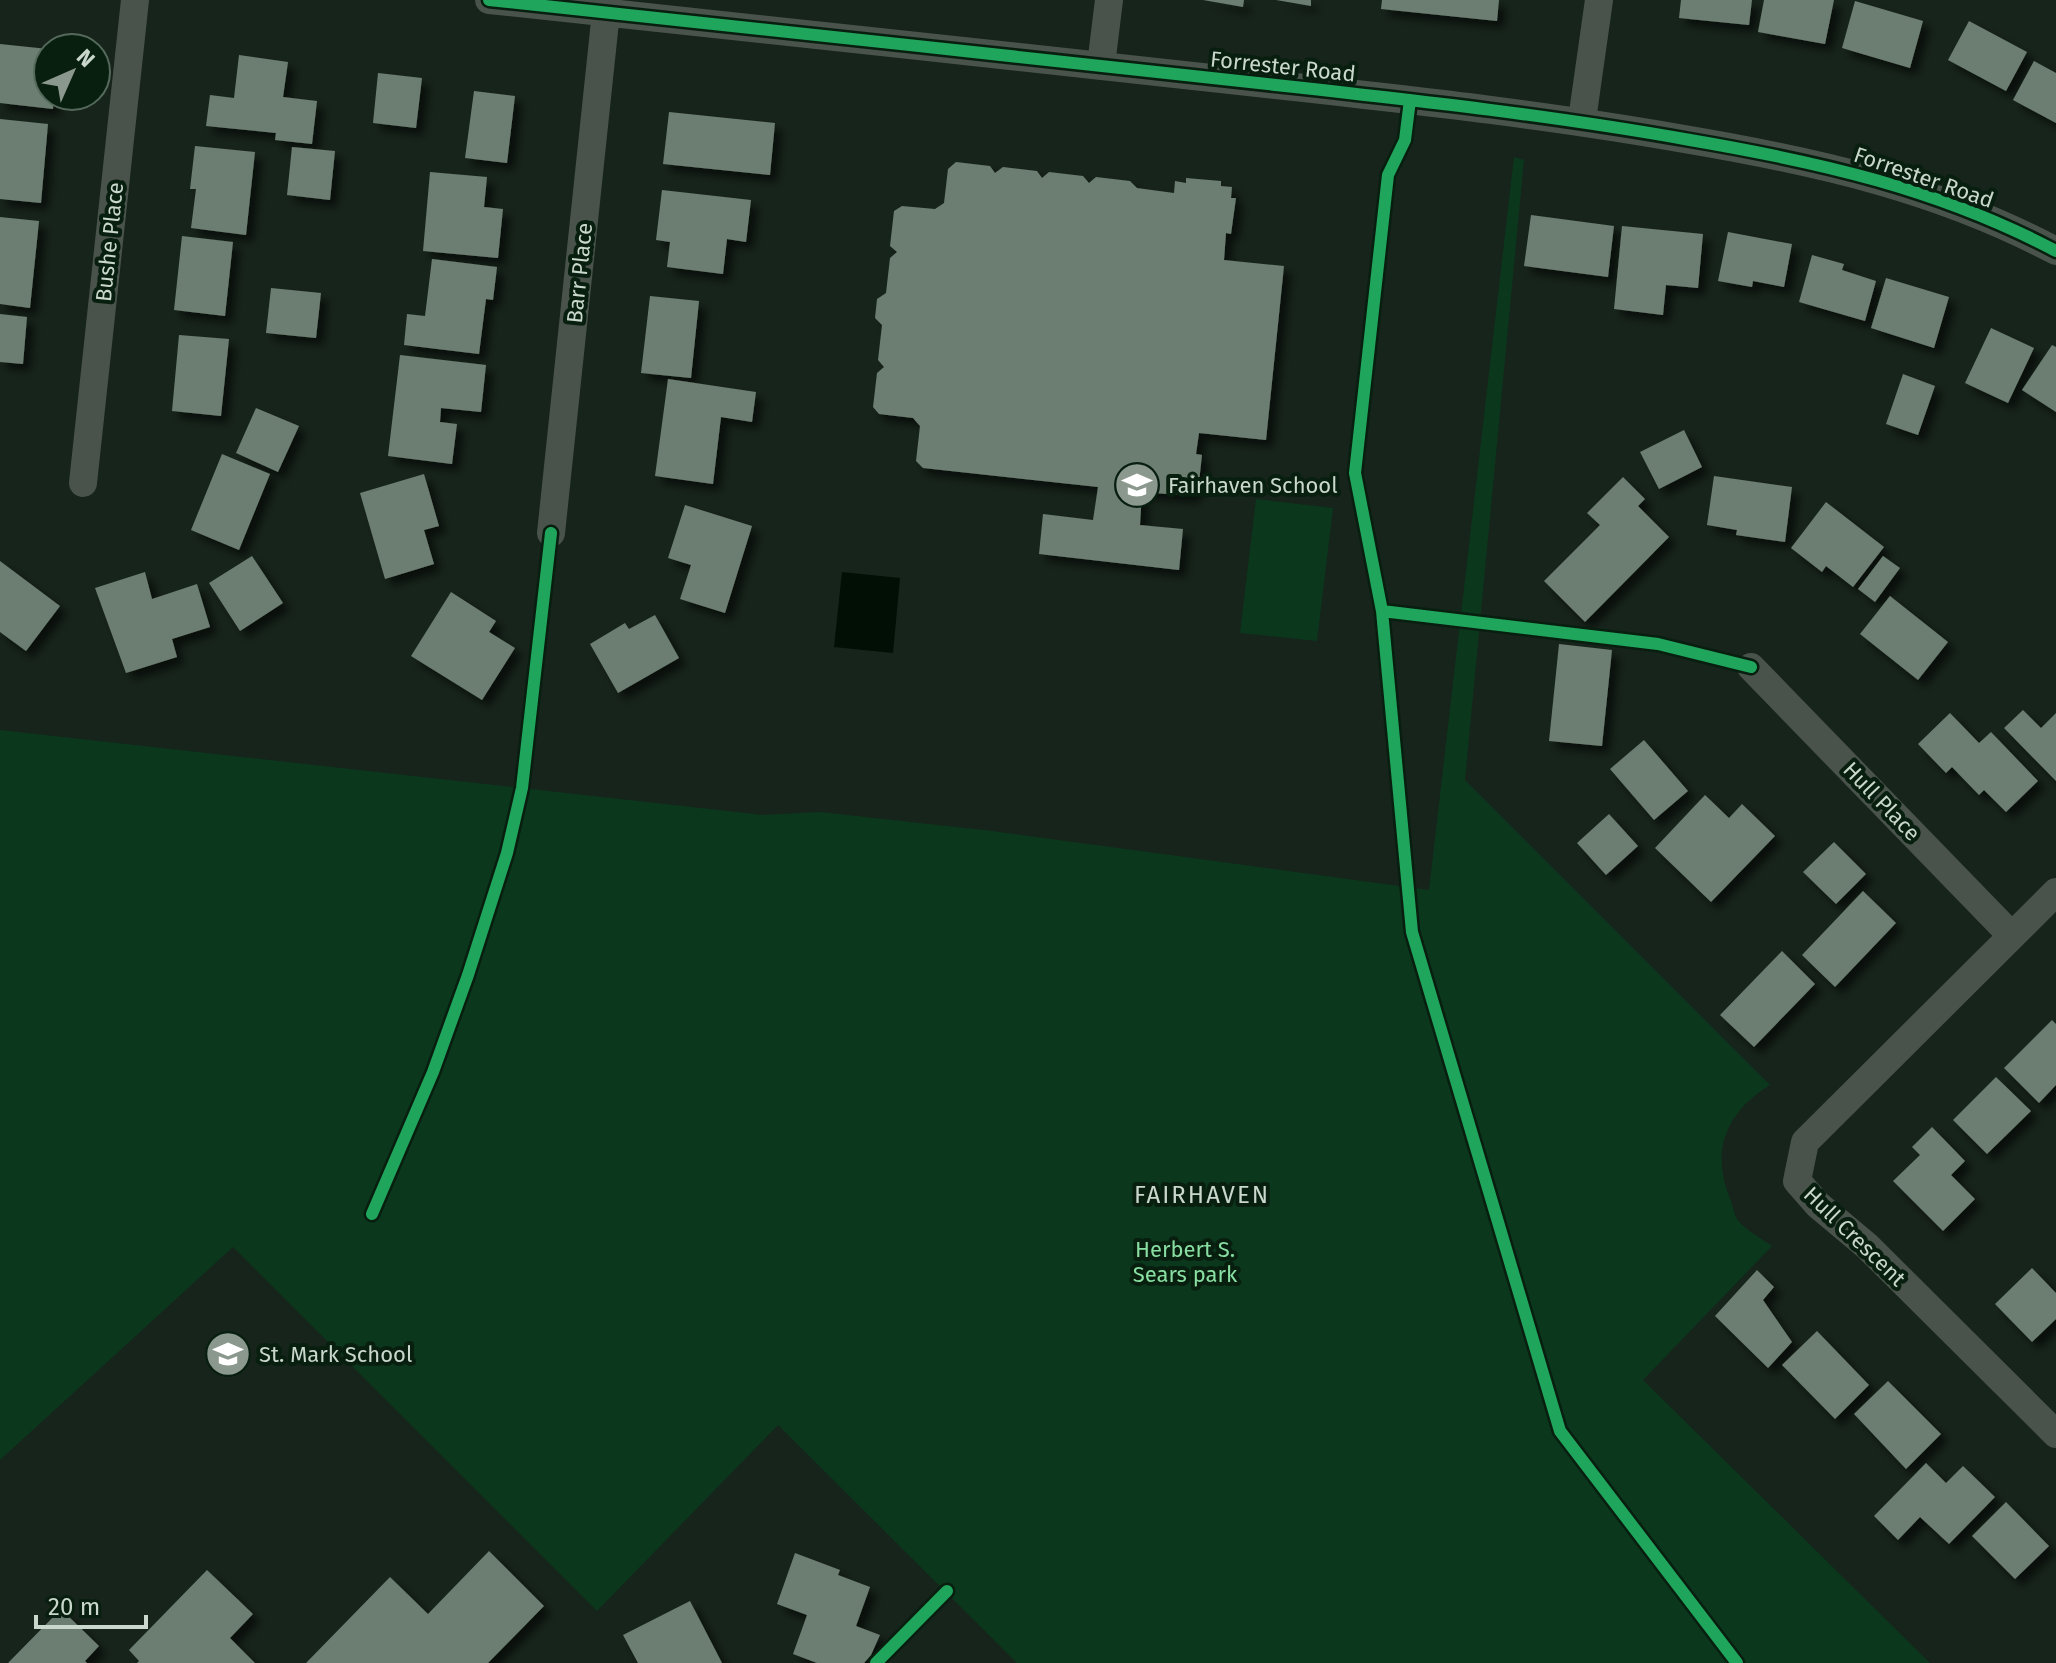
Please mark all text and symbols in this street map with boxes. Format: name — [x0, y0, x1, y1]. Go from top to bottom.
north arrow — [32, 32, 112, 112]
text: N — [71, 44, 100, 73]
street label: Forrester Road — [1209, 45, 1357, 88]
street label: Forrester Road — [1850, 141, 1997, 214]
street label: Bushe Place — [90, 181, 129, 303]
street label: Barr Place — [561, 221, 598, 325]
school or university icon: Fairhaven School — [1113, 461, 1161, 509]
place label: Fairhaven School — [1168, 472, 1338, 499]
street label: Hull Place — [1837, 756, 1926, 846]
district label: FAIRHAVEN — [1134, 1181, 1270, 1209]
street label: Hull Crescent — [1798, 1181, 1911, 1292]
park label: Herbert S. Sears park — [1133, 1236, 1238, 1288]
school or university icon: St. Mark School — [204, 1330, 252, 1378]
place label: St. Mark School — [259, 1341, 412, 1368]
scale bar — [36, 1579, 146, 1629]
text: 20 m — [48, 1593, 100, 1621]

